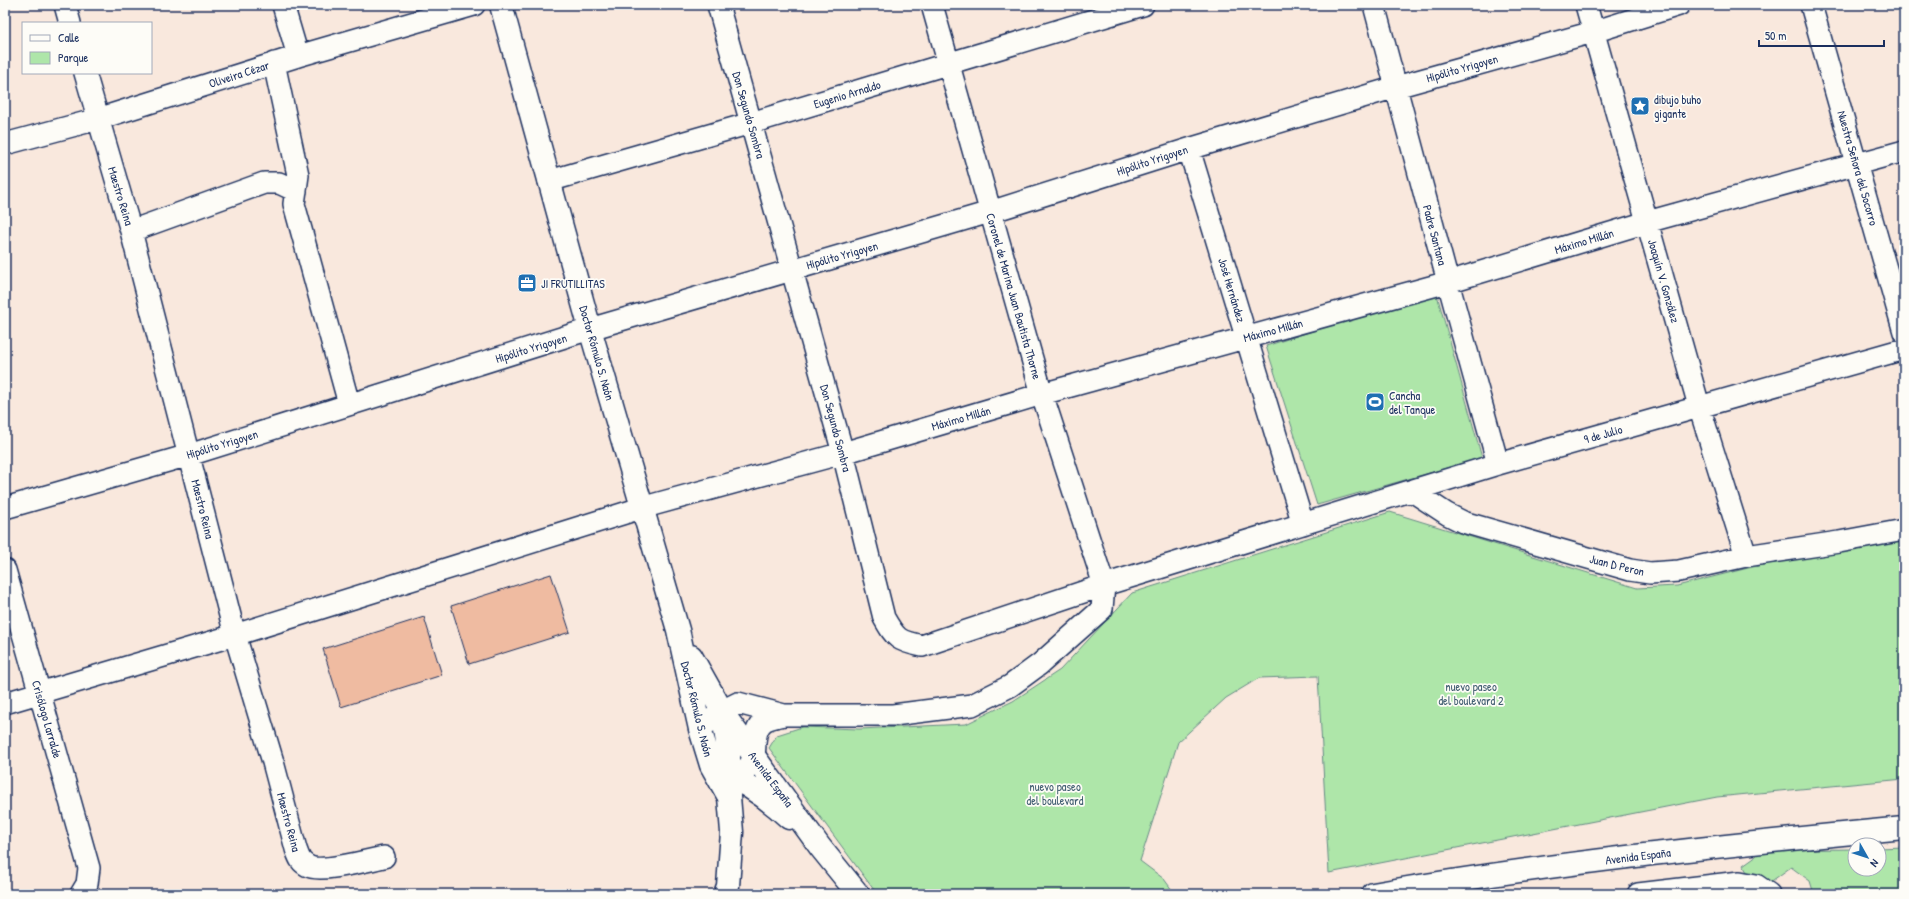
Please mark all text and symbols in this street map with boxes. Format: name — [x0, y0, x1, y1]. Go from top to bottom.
legend — [22, 22, 152, 74]
scale bar — [1759, 22, 1884, 48]
text: 50 m — [1765, 27, 1786, 44]
text: Calle — [58, 29, 79, 46]
text: Parque — [58, 49, 88, 66]
street label: Hipólito Yrigoyen — [1424, 50, 1500, 86]
street label: Oliveira Cézar — [207, 56, 272, 92]
street label: Don Segundo Sombra — [728, 70, 770, 161]
street label: Eugenio Arnaldo — [811, 76, 883, 112]
place label: dibujo buho gigante — [1654, 91, 1701, 122]
place icon: dibujo buho gigante — [1629, 95, 1651, 117]
street label: Nuestra Señora del Socorro — [1833, 109, 1883, 228]
street label: Hipólito Yrigoyen — [1114, 140, 1190, 180]
street label: Maestro Reina — [104, 165, 138, 228]
street label: Padre Santana — [1419, 203, 1451, 267]
street label: Coronel de Marina Juan Bautista Thorne — [982, 211, 1046, 381]
street label: Máximo Millán — [1552, 224, 1616, 258]
street label: Hipólito Yrigoyen — [804, 237, 880, 273]
street label: Joaquín V. González — [1644, 237, 1684, 325]
street label: José Hernández — [1214, 256, 1250, 324]
office icon: JI FRUTILLITAS — [516, 272, 538, 294]
place label: JI FRUTILLITAS — [541, 275, 605, 292]
street label: Doctor Rómulo S. Naón — [575, 304, 619, 402]
street label: Máximo Millán — [1241, 314, 1305, 346]
street label: Hipólito Yrigoyen — [493, 329, 569, 367]
street label: Don Segundo Sombra — [816, 383, 856, 474]
place label: Cancha del Tanque — [1389, 387, 1436, 418]
sports icon: Cancha del Tanque — [1364, 391, 1386, 413]
street label: Máximo Millán — [929, 401, 993, 435]
street label: 9 de Julio — [1582, 420, 1624, 448]
street label: Hipólito Yrigoyen — [184, 425, 260, 463]
street label: Maestro Reina — [187, 478, 219, 541]
street label: Juan D Peron — [1588, 550, 1646, 580]
street label: Doctor Rómulo S. Naón — [677, 660, 717, 758]
street label: Crisólogo Larralde — [28, 678, 66, 760]
park label: nuevo paseo del boulevard 2 — [1438, 678, 1504, 709]
street label: Avenida España — [744, 748, 798, 811]
park label: nuevo paseo del boulevard — [1027, 778, 1084, 809]
street label: Maestro Reina — [273, 791, 305, 854]
north arrow — [1847, 837, 1887, 877]
street label: Avenida España — [1604, 844, 1672, 868]
text: N — [1867, 857, 1882, 870]

